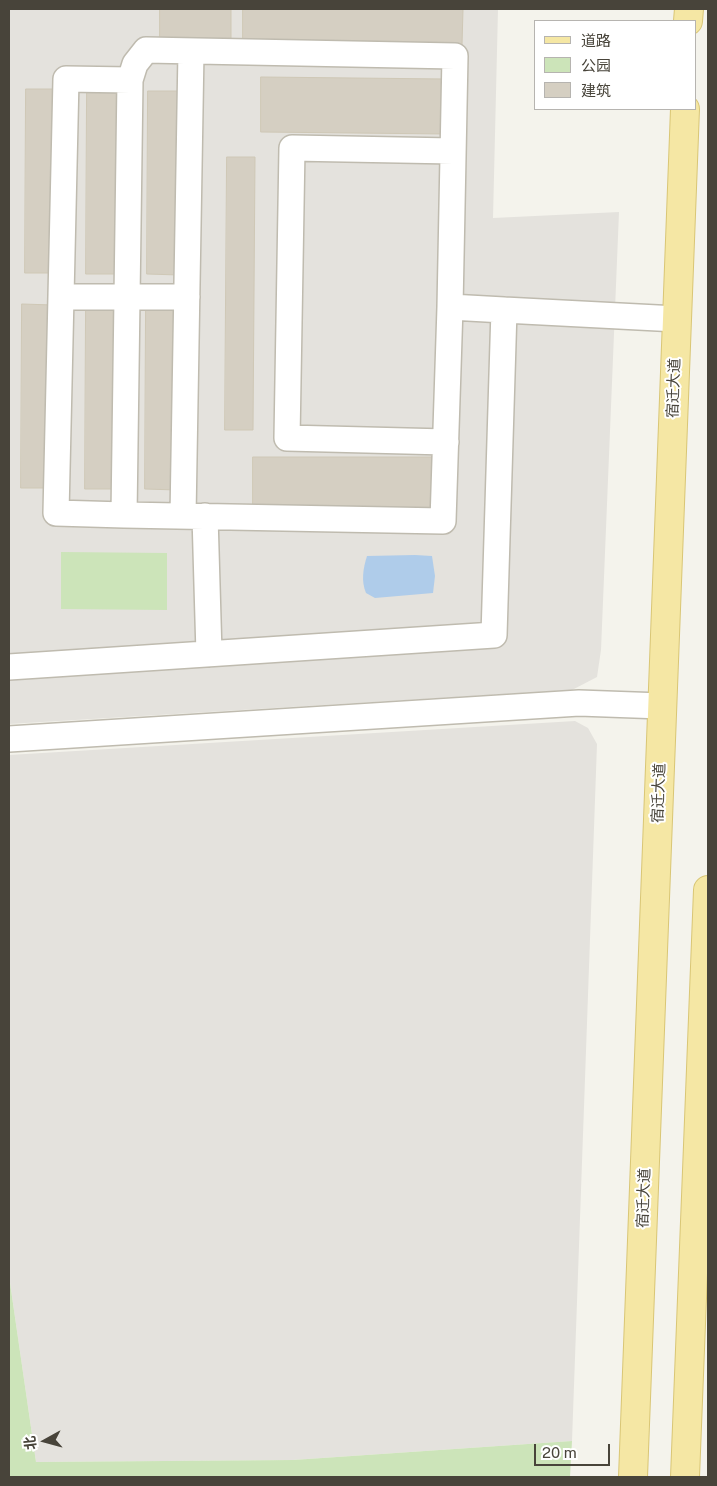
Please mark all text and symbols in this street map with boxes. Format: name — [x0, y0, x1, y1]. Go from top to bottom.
legend — [534, 20, 697, 110]
text: 道路 — [581, 32, 611, 49]
text: 公园 — [581, 57, 611, 74]
text: 建筑 — [581, 82, 611, 99]
street label: 宿迁大道 — [664, 358, 684, 418]
street label: 宿迁大道 — [649, 763, 669, 823]
street label: 宿迁大道 — [634, 1168, 654, 1228]
north arrow — [20, 1416, 70, 1466]
scale bar — [537, 1434, 613, 1466]
text: 北 — [21, 1435, 39, 1451]
text: 20 m — [542, 1444, 577, 1461]

